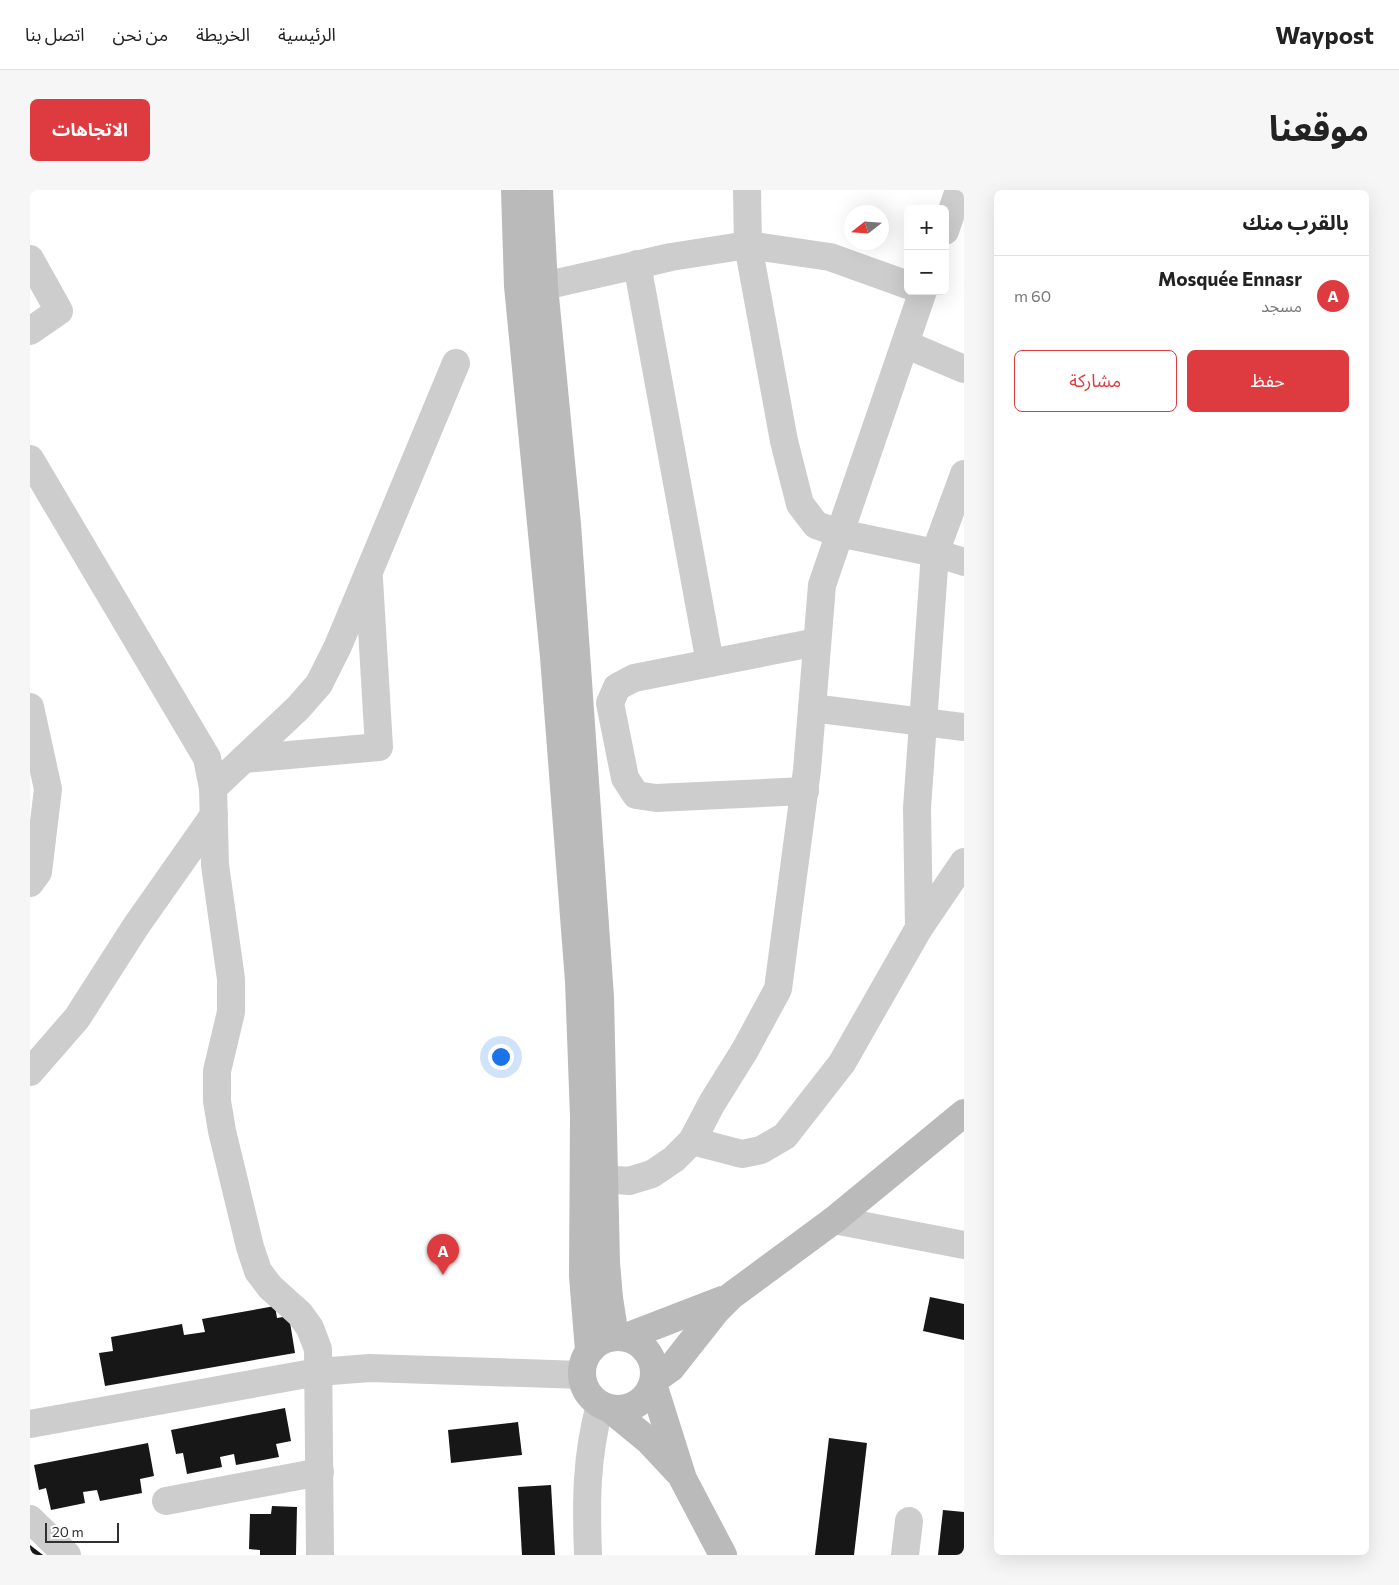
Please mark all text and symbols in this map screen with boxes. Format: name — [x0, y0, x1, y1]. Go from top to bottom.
text: Waypost — [1275, 20, 1374, 49]
text: اتصل بنا — [25, 23, 85, 45]
text: من نحن — [113, 23, 168, 45]
text: الخريطة — [196, 23, 250, 45]
text: الرئيسية — [278, 23, 336, 45]
button: الاتجاهات — [30, 99, 150, 161]
text: موقعنا — [1269, 105, 1369, 148]
north arrow — [844, 205, 889, 250]
map controls — [904, 205, 949, 295]
button: + — [904, 205, 949, 250]
text: بالقرب منك — [1243, 209, 1349, 234]
button: − — [904, 250, 949, 295]
text: Mosquée Ennasr — [1158, 267, 1302, 290]
text: 60 m — [1014, 286, 1051, 305]
text: A — [1327, 286, 1339, 305]
text: مسجد — [1261, 296, 1302, 315]
button: مشاركة — [1014, 350, 1177, 412]
button: حفظ — [1187, 350, 1349, 412]
your location — [488, 1044, 514, 1070]
pin: A — [427, 1234, 459, 1275]
scale bar — [45, 1520, 119, 1543]
text: 20 m — [52, 1523, 84, 1540]

